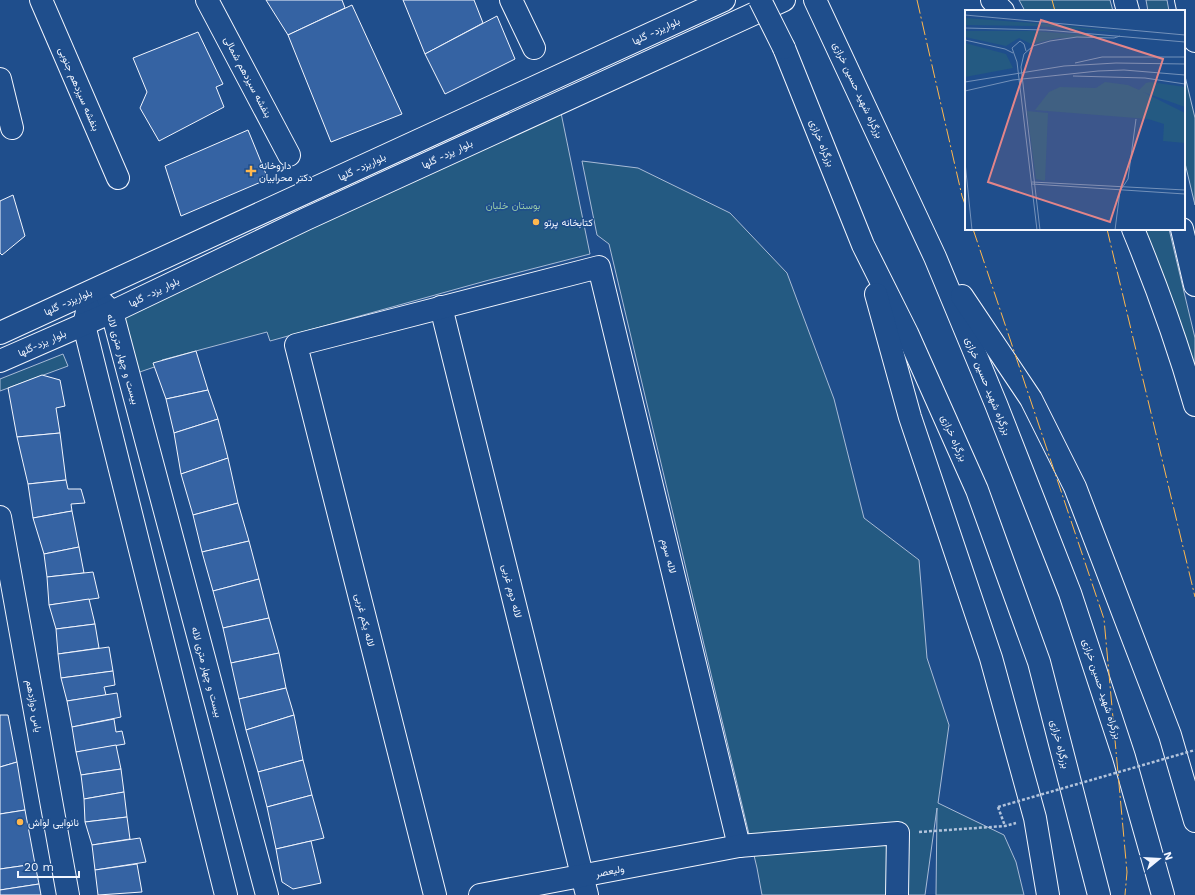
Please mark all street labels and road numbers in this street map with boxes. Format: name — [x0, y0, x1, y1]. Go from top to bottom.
street label: بلواریزد- گلها — [630, 15, 682, 48]
street label: بنفشه سیزدهم شمالی — [221, 35, 274, 120]
street label: بزرگراه شهید حسین خرازی — [830, 40, 885, 140]
street label: بنفشه سیزدهم جنوبی — [56, 46, 102, 133]
street label: بزرگراه خرازی — [807, 118, 836, 169]
street label: بلوار یزد- گلها — [420, 137, 475, 171]
street label: بلواریزد- گلها — [336, 151, 388, 184]
street label: بلوار یزد- گلها — [127, 275, 182, 310]
street label: بلواریزد- گلها — [42, 287, 94, 318]
street label: بیست و چهار متری لاله — [103, 312, 141, 406]
street label: بلوار یزد-گلها — [16, 328, 68, 359]
street label: بزرگراه شهید حسین خرازی — [962, 335, 1013, 437]
street label: بزرگراه خرازی — [938, 413, 969, 463]
street label: لاله سوم — [658, 537, 679, 575]
street label: لاله دوم غربی — [499, 563, 524, 619]
street label: لاله یکم غربی — [352, 592, 377, 648]
street label: بیست و چهار متری لاله — [188, 625, 224, 719]
street label: بزرگراه شهید حسین خرازی — [1080, 637, 1123, 741]
street label: یاس دوازدهم — [23, 679, 44, 733]
street label: بزرگراه خرازی — [1048, 718, 1071, 770]
street label: ولیعصر — [594, 863, 626, 880]

